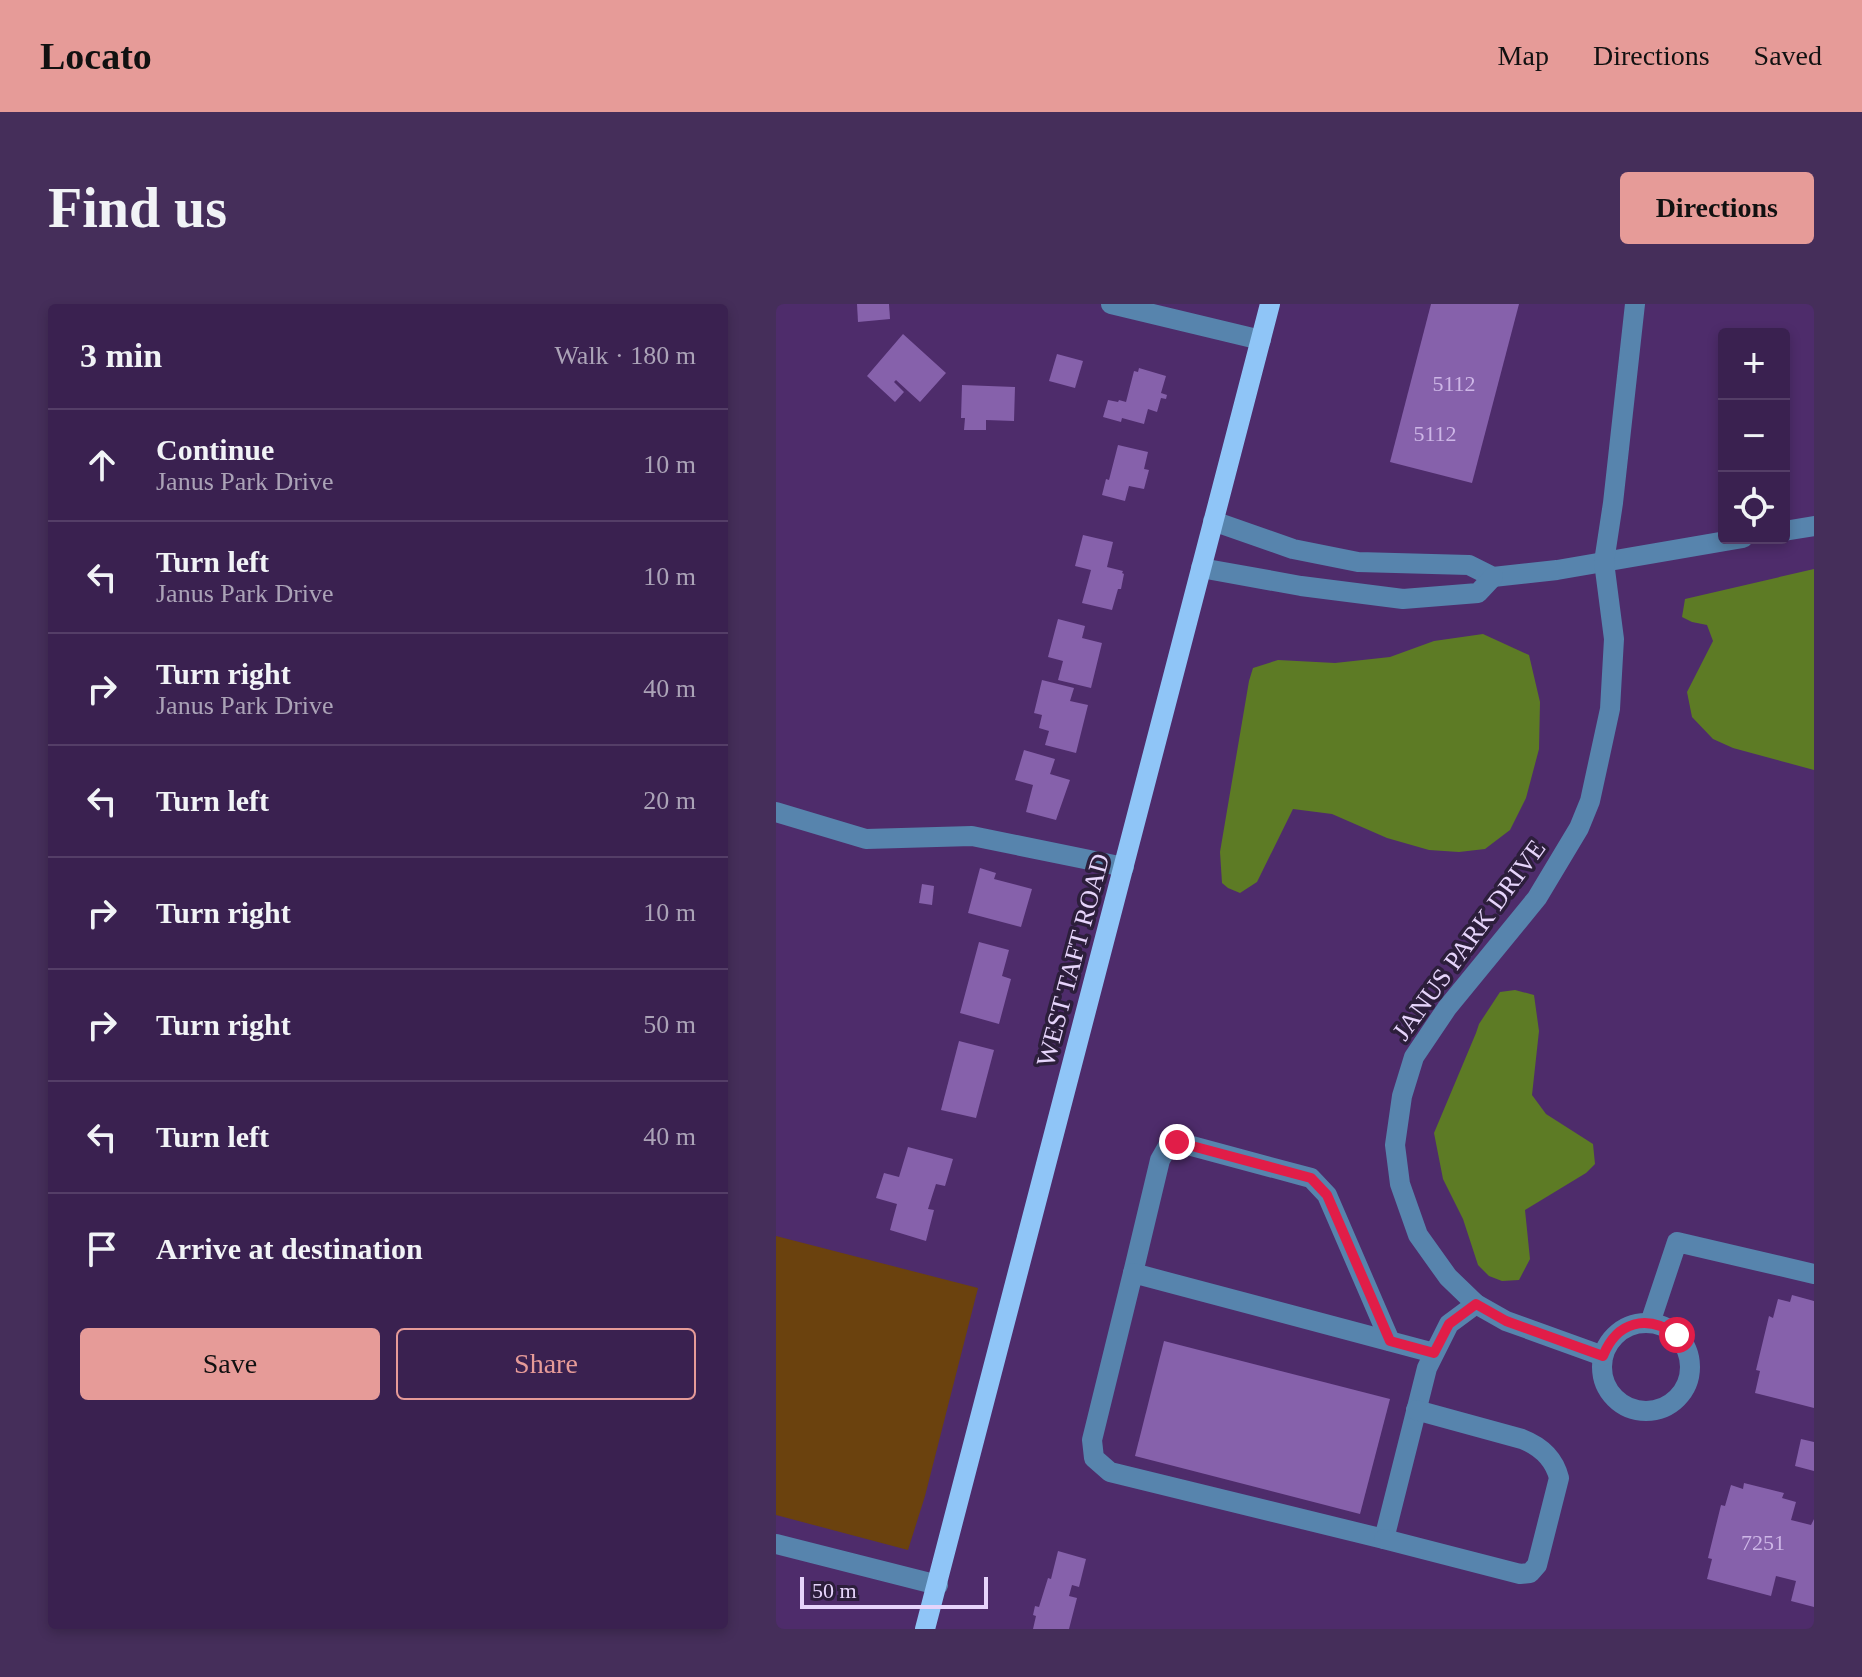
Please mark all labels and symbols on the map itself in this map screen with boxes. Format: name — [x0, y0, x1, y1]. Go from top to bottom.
house number: 5112 — [1432, 371, 1476, 396]
house number: 5112 — [1413, 421, 1457, 446]
street label: JANUS PARK DRIVE — [1387, 834, 1551, 1046]
street label: WEST TAFT ROAD — [1031, 851, 1115, 1069]
route end — [1159, 1124, 1195, 1160]
route start — [1659, 1317, 1695, 1353]
house number: 7251 — [1741, 1530, 1785, 1555]
scale bar — [800, 1573, 988, 1609]

